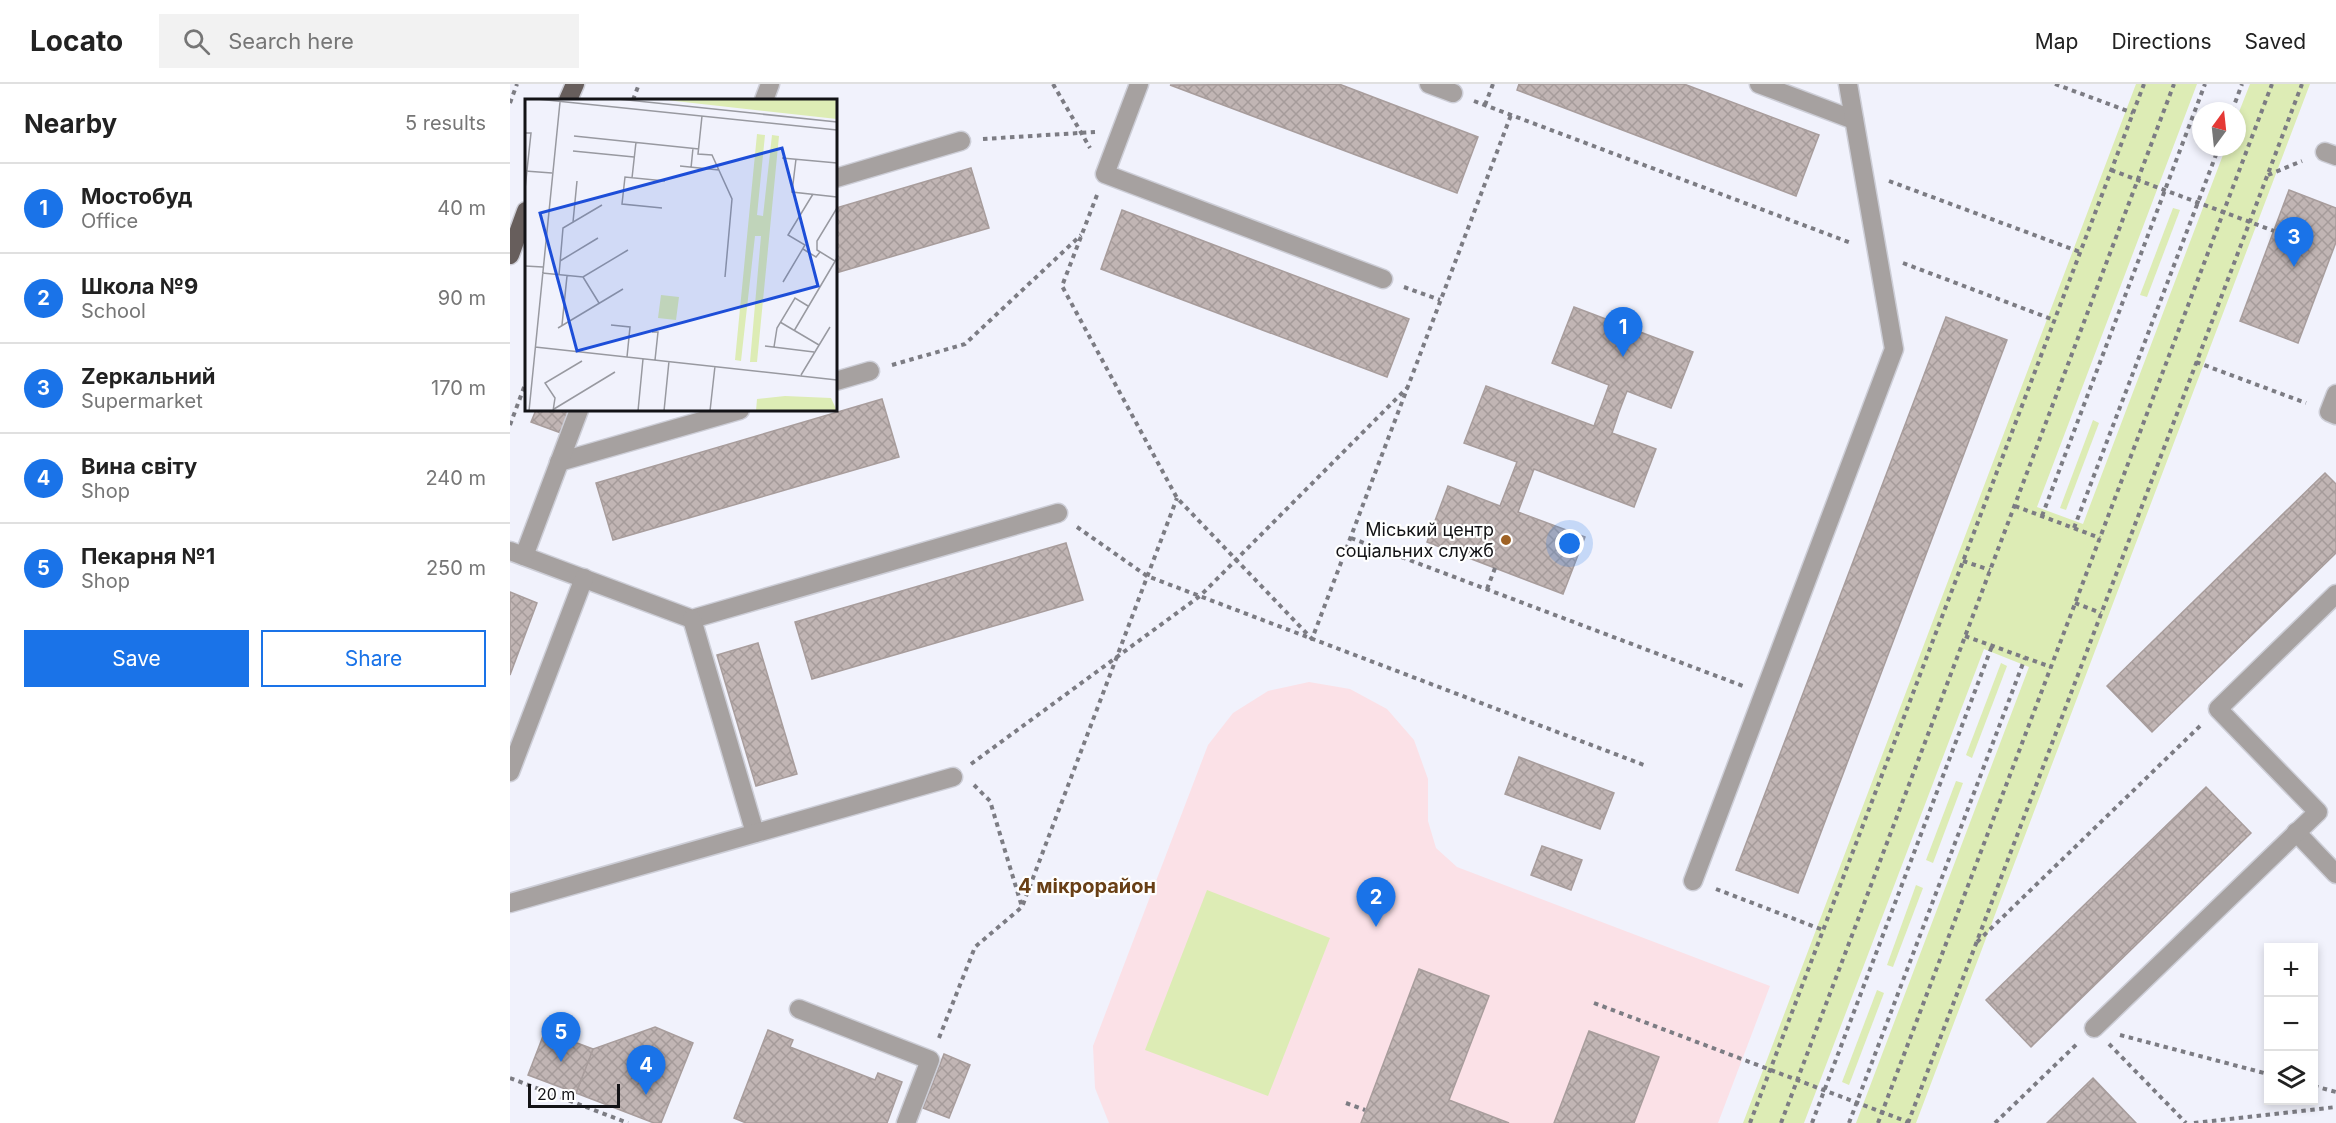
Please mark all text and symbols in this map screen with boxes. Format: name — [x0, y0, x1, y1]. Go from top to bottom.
search box — [159, 14, 579, 68]
text: Locato — [30, 24, 123, 58]
icon: search — [180, 25, 213, 58]
text: Search here — [228, 28, 354, 54]
text: Map — [2035, 29, 2078, 54]
text: Directions — [2111, 29, 2212, 54]
text: Saved — [2245, 29, 2306, 54]
inset map — [525, 99, 837, 411]
north arrow — [2192, 102, 2246, 156]
text: Nearby — [24, 108, 117, 139]
text: 5 results — [405, 111, 486, 135]
text: Мостобуд — [81, 183, 193, 209]
text: 1 — [39, 196, 48, 220]
text: 40 m — [437, 196, 486, 220]
text: Office — [81, 209, 138, 233]
pin: 3 — [2274, 218, 2314, 267]
text: Школа №9 — [81, 273, 198, 299]
text: 2 — [37, 286, 50, 310]
text: 90 m — [438, 286, 486, 310]
text: School — [81, 299, 146, 323]
pin: 1 — [1604, 308, 1642, 357]
text: Zеркальний — [81, 363, 216, 389]
text: 3 — [37, 376, 50, 400]
text: 170 m — [431, 376, 486, 400]
text: Supermarket — [81, 389, 203, 413]
text: Вина світу — [81, 453, 197, 479]
text: 4 — [37, 466, 50, 490]
text: 240 m — [425, 466, 486, 490]
text: Shop — [81, 479, 130, 503]
place label: Міський центр соціальних служб — [1335, 519, 1494, 561]
your location — [1555, 529, 1584, 558]
marker: Міський центр соціальних служб — [1499, 533, 1513, 547]
text: Пекарня №1 — [81, 543, 215, 569]
text: 5 — [37, 556, 50, 580]
text: 250 m — [426, 556, 486, 580]
text: Shop — [81, 569, 130, 593]
button: Save — [24, 630, 249, 687]
button: Share — [261, 630, 486, 687]
district label: 4 мікрорайон — [1018, 874, 1156, 898]
pin: 2 — [1356, 878, 1396, 927]
map controls — [2264, 943, 2318, 1105]
button: + — [2264, 943, 2318, 997]
button: − — [2264, 997, 2318, 1051]
pin: 5 — [542, 1012, 580, 1062]
pin: 4 — [626, 1046, 666, 1095]
button: layers — [2264, 1051, 2318, 1105]
scale bar — [528, 1081, 620, 1108]
text: 20 m — [537, 1084, 575, 1104]

